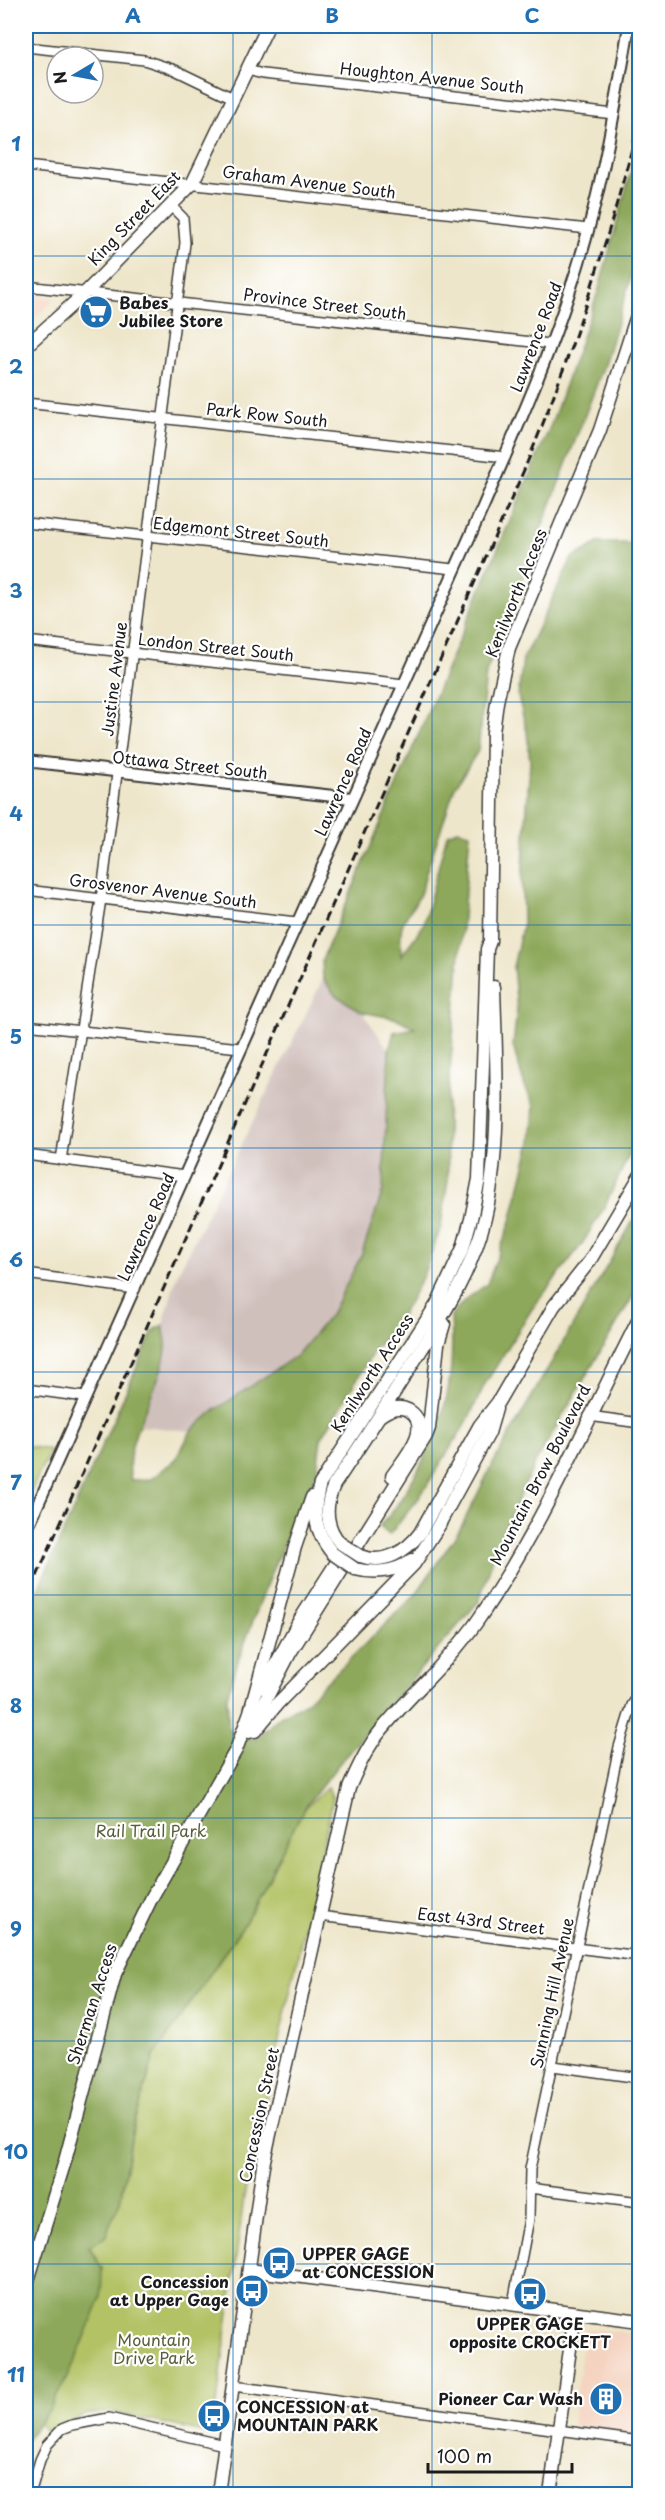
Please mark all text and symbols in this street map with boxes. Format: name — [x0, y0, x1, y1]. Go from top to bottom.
text: A — [125, 0, 141, 30]
text: B — [325, 0, 339, 30]
text: C — [524, 0, 540, 30]
north arrow — [45, 45, 105, 105]
street label: Houghton Avenue South — [339, 55, 525, 99]
text: N — [46, 69, 72, 86]
text: 1 — [11, 128, 21, 158]
street label: Graham Avenue South — [221, 158, 397, 204]
street label: King Street East — [81, 164, 185, 270]
street label: Lawrence Road — [503, 278, 567, 395]
street label: Province Street South — [242, 281, 408, 325]
place label: Babes Jubilee Store — [119, 290, 223, 332]
supermarket icon: Babes Jubilee Store — [78, 294, 114, 330]
text: 2 — [9, 351, 23, 381]
street label: Park Row South — [205, 396, 329, 432]
street label: Edgemont Street South — [152, 510, 330, 552]
street label: Kenilworth Access — [478, 525, 552, 661]
text: 3 — [9, 575, 23, 605]
street label: Justine Avenue — [94, 620, 132, 738]
street label: London Street South — [137, 626, 295, 666]
street label: Lawrence Road — [307, 724, 377, 840]
street label: Ottawa Street South — [111, 744, 269, 784]
text: 4 — [9, 798, 23, 828]
street label: Grosvenor Avenue South — [68, 867, 258, 913]
text: 5 — [10, 1021, 22, 1051]
street label: Lawrence Road — [110, 1169, 180, 1285]
text: 6 — [9, 1244, 23, 1274]
street label: Kenilworth Access — [324, 1308, 419, 1436]
street label: Mountain Brow Boulevard — [483, 1380, 595, 1569]
text: 7 — [10, 1467, 22, 1497]
text: 8 — [10, 1690, 22, 1720]
park label: Rail Trail Park — [96, 1818, 207, 1842]
street label: East 43rd Street — [416, 1900, 547, 1940]
text: 9 — [10, 1913, 22, 1943]
street label: Sunning Hill Avenue — [523, 1915, 579, 2070]
street label: Sherman Access — [60, 1940, 122, 2067]
street label: Concession Street — [232, 2045, 284, 2185]
text: 10 — [4, 2136, 28, 2166]
place label: UPPER GAGE at CONCESSION — [302, 2241, 434, 2283]
bus stop icon: UPPER GAGE at CONCESSION — [261, 2245, 297, 2281]
place label: Concession at Upper Gage — [110, 2269, 229, 2311]
bus stop icon: Concession at Upper Gage — [234, 2273, 270, 2309]
bus stop icon: UPPER GAGE opposite CROCKETT — [512, 2276, 548, 2312]
place label: UPPER GAGE opposite CROCKETT — [449, 2311, 611, 2353]
park label: Mountain Drive Park — [113, 2327, 195, 2369]
text: 11 — [7, 2359, 25, 2389]
building icon: Pioneer Car Wash — [588, 2381, 624, 2417]
place label: Pioneer Car Wash — [438, 2386, 583, 2410]
place label: CONCESSION at MOUNTAIN PARK — [237, 2394, 379, 2436]
bus stop icon: CONCESSION at MOUNTAIN PARK — [196, 2398, 232, 2434]
scale bar — [428, 2436, 572, 2474]
text: 100 m — [437, 2442, 492, 2469]

